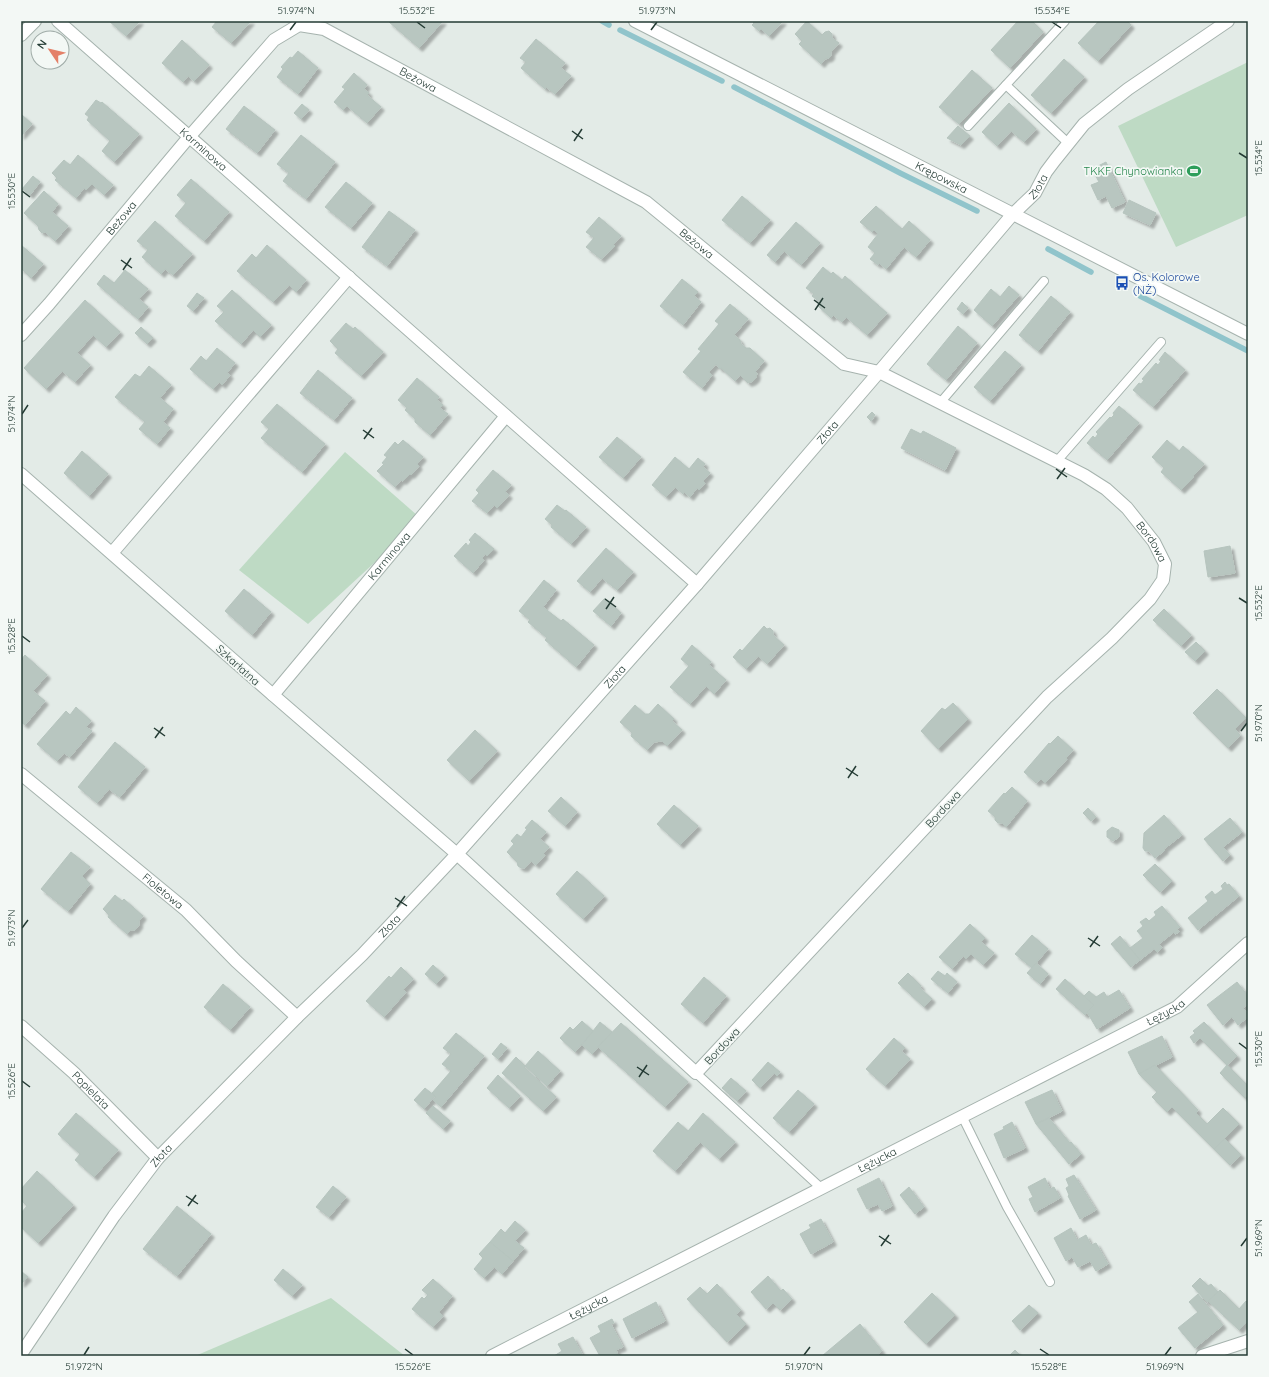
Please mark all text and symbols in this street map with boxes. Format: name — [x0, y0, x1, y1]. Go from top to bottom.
text: 51.974°N — [278, 4, 314, 17]
text: 15.532°E — [399, 4, 435, 17]
text: 51.973°N — [638, 4, 676, 17]
text: 15.534°E — [1034, 4, 1070, 17]
north arrow — [30, 30, 70, 70]
text: N — [34, 37, 50, 52]
street label: Beżowa — [397, 64, 439, 95]
street label: Karminowa — [177, 125, 230, 174]
text: 15.534°E — [1252, 140, 1265, 176]
street label: Krępowska — [913, 158, 970, 197]
sports icon: TKKF Chynowianka — [1186, 163, 1202, 179]
place label: TKKF Chynowianka — [1083, 164, 1183, 178]
street label: Złota — [1026, 172, 1051, 202]
text: 15.530°E — [5, 173, 18, 209]
street label: Beżowa — [103, 198, 139, 238]
street label: Beżowa — [677, 225, 717, 262]
place label: Os. Kolorowe (NŻ) — [1133, 270, 1200, 297]
bus stop icon: Os. Kolorowe (NŻ) — [1114, 275, 1130, 291]
text: 51.974°N — [5, 396, 18, 432]
street label: Złota — [813, 418, 841, 447]
street label: Bordowa — [1133, 518, 1170, 564]
street label: Karminowa — [365, 529, 413, 583]
text: 15.532°E — [1252, 585, 1265, 621]
text: 15.528°E — [5, 618, 18, 654]
street label: Szkarłatna — [213, 642, 263, 688]
street label: Złota — [601, 662, 629, 691]
text: 51.970°N — [1252, 704, 1265, 742]
street label: Bordowa — [922, 787, 964, 831]
street label: Fioletowa — [140, 870, 186, 912]
text: 51.973°N — [5, 909, 18, 947]
street label: Złota — [375, 911, 404, 940]
street label: Łężycka — [1144, 996, 1188, 1029]
street label: Bordowa — [701, 1024, 743, 1068]
text: 15.530°E — [1252, 1031, 1265, 1067]
text: 15.526°E — [5, 1063, 18, 1099]
street label: Popielata — [69, 1068, 113, 1112]
street label: Złota — [147, 1141, 175, 1170]
street label: Łężycka — [855, 1144, 899, 1176]
text: 51.969°N — [1252, 1219, 1265, 1257]
street label: Łężycka — [566, 1291, 610, 1323]
text: 51.972°N — [65, 1360, 103, 1373]
text: 15.526°E — [395, 1360, 431, 1373]
text: 51.970°N — [785, 1360, 823, 1373]
text: 15.528°E — [1031, 1360, 1067, 1373]
text: 51.969°N — [1146, 1360, 1184, 1373]

